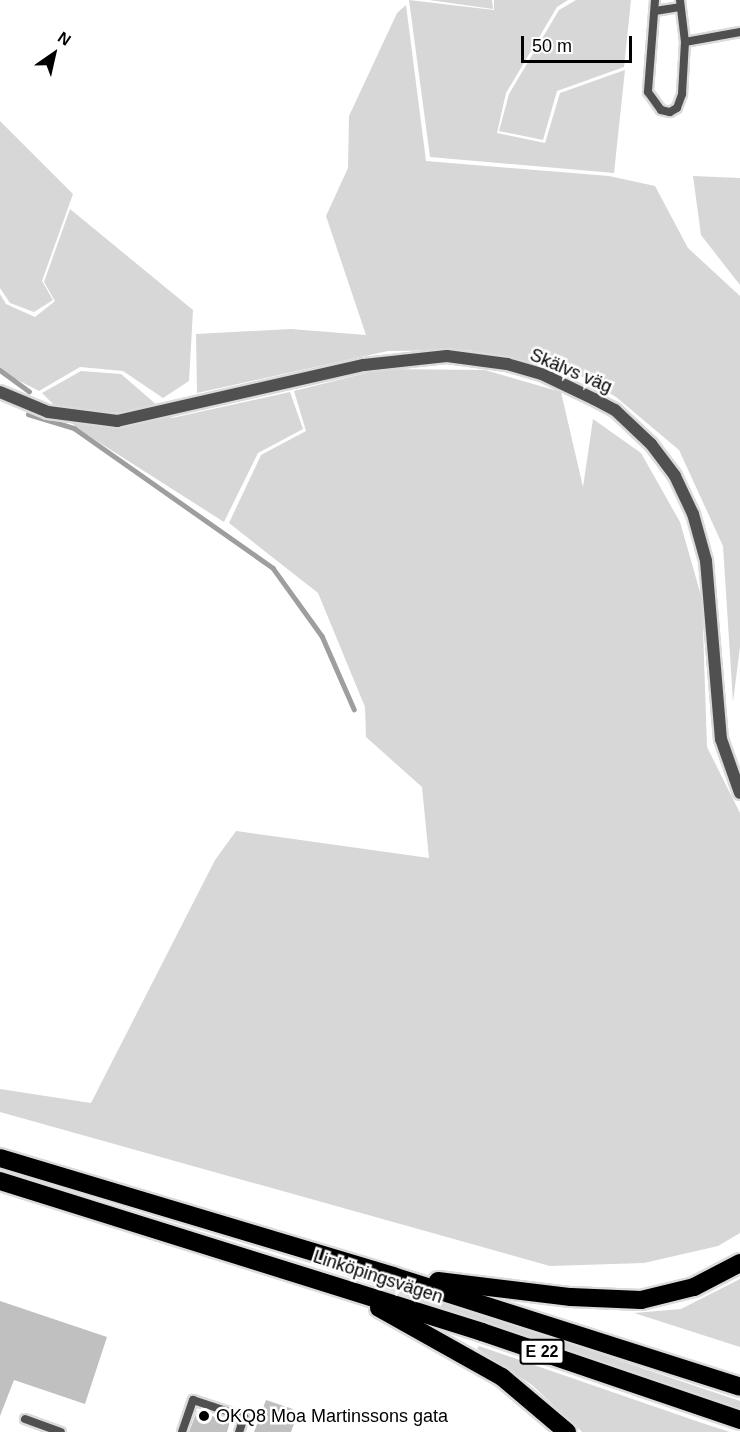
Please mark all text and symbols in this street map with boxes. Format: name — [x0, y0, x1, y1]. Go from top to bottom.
north arrow — [24, 24, 84, 84]
scale bar — [524, 24, 635, 62]
text: N — [55, 28, 74, 49]
text: 50 m — [532, 36, 572, 56]
street label: Skälvs väg — [527, 344, 615, 398]
street label: Linköpingsvägen — [310, 1246, 446, 1308]
road number: E 22 — [520, 1339, 564, 1365]
place label: OKQ8 Moa Martinssons gata — [216, 1405, 448, 1427]
marker: OKQ8 Moa Martinssons gata — [197, 1409, 211, 1423]

